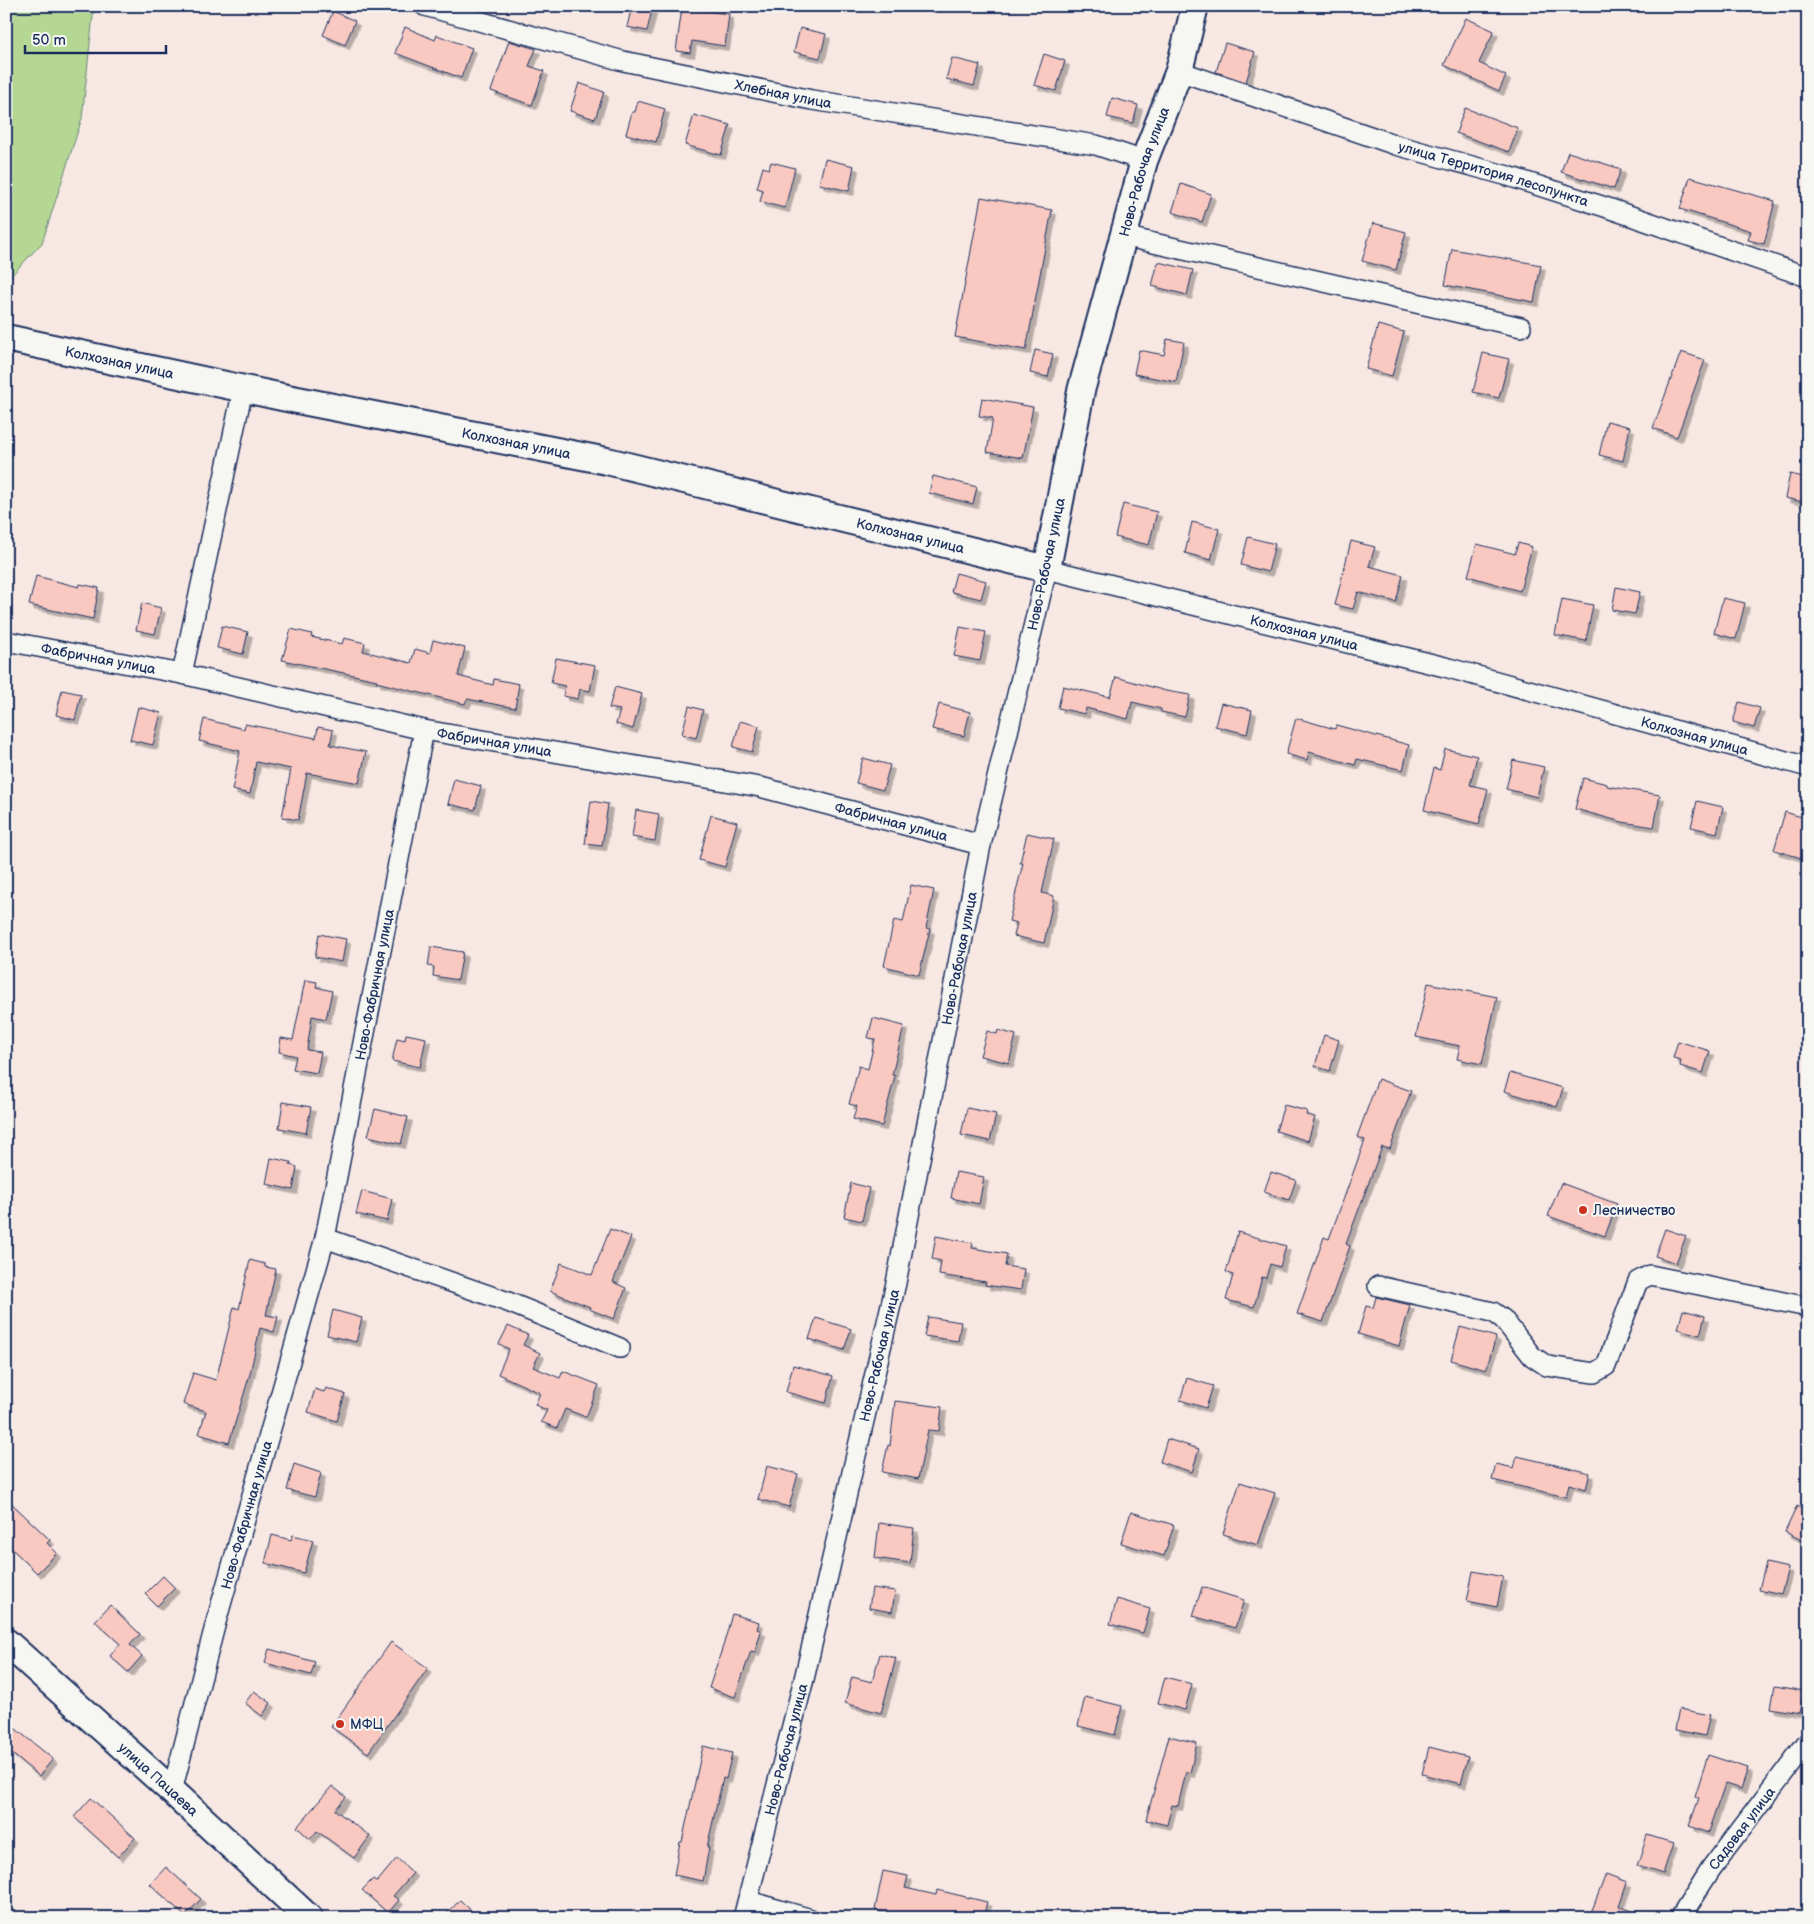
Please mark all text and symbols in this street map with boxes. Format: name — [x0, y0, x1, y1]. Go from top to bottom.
scale bar — [25, 22, 166, 54]
text: 50 m — [32, 31, 66, 50]
street label: Хлебная улица — [733, 76, 833, 112]
street label: Ново-Рабочая улица — [1116, 104, 1173, 239]
street label: улица Территория лесопункта — [1397, 138, 1591, 210]
street label: Колхозная улица — [63, 343, 176, 383]
street label: Колхозная улица — [460, 425, 573, 463]
street label: Ново-Рабочая улица — [1024, 495, 1069, 632]
street label: Колхозная улица — [855, 515, 967, 558]
street label: Колхозная улица — [1248, 611, 1361, 654]
street label: Фабричная улица — [40, 640, 158, 678]
street label: Колхозная улица — [1639, 713, 1751, 759]
street label: Фабричная улица — [436, 724, 554, 761]
street label: Фабричная улица — [833, 799, 950, 845]
street label: Ново-Рабочая улица — [938, 890, 981, 1026]
street label: Ново-Фабричная улица — [352, 907, 398, 1062]
place label: Лесничество — [1592, 1202, 1675, 1219]
marker: Лесничество — [1577, 1204, 1589, 1216]
street label: Ново-Рабочая улица — [856, 1287, 903, 1423]
street label: Ново-Фабричная улица — [218, 1438, 276, 1591]
street label: Ново-Рабочая улица — [762, 1681, 812, 1817]
place label: МФЦ — [350, 1716, 384, 1733]
marker: МФЦ — [334, 1718, 346, 1730]
street label: улица Пацаева — [115, 1739, 202, 1820]
street label: Садовая улица — [1705, 1783, 1779, 1873]

